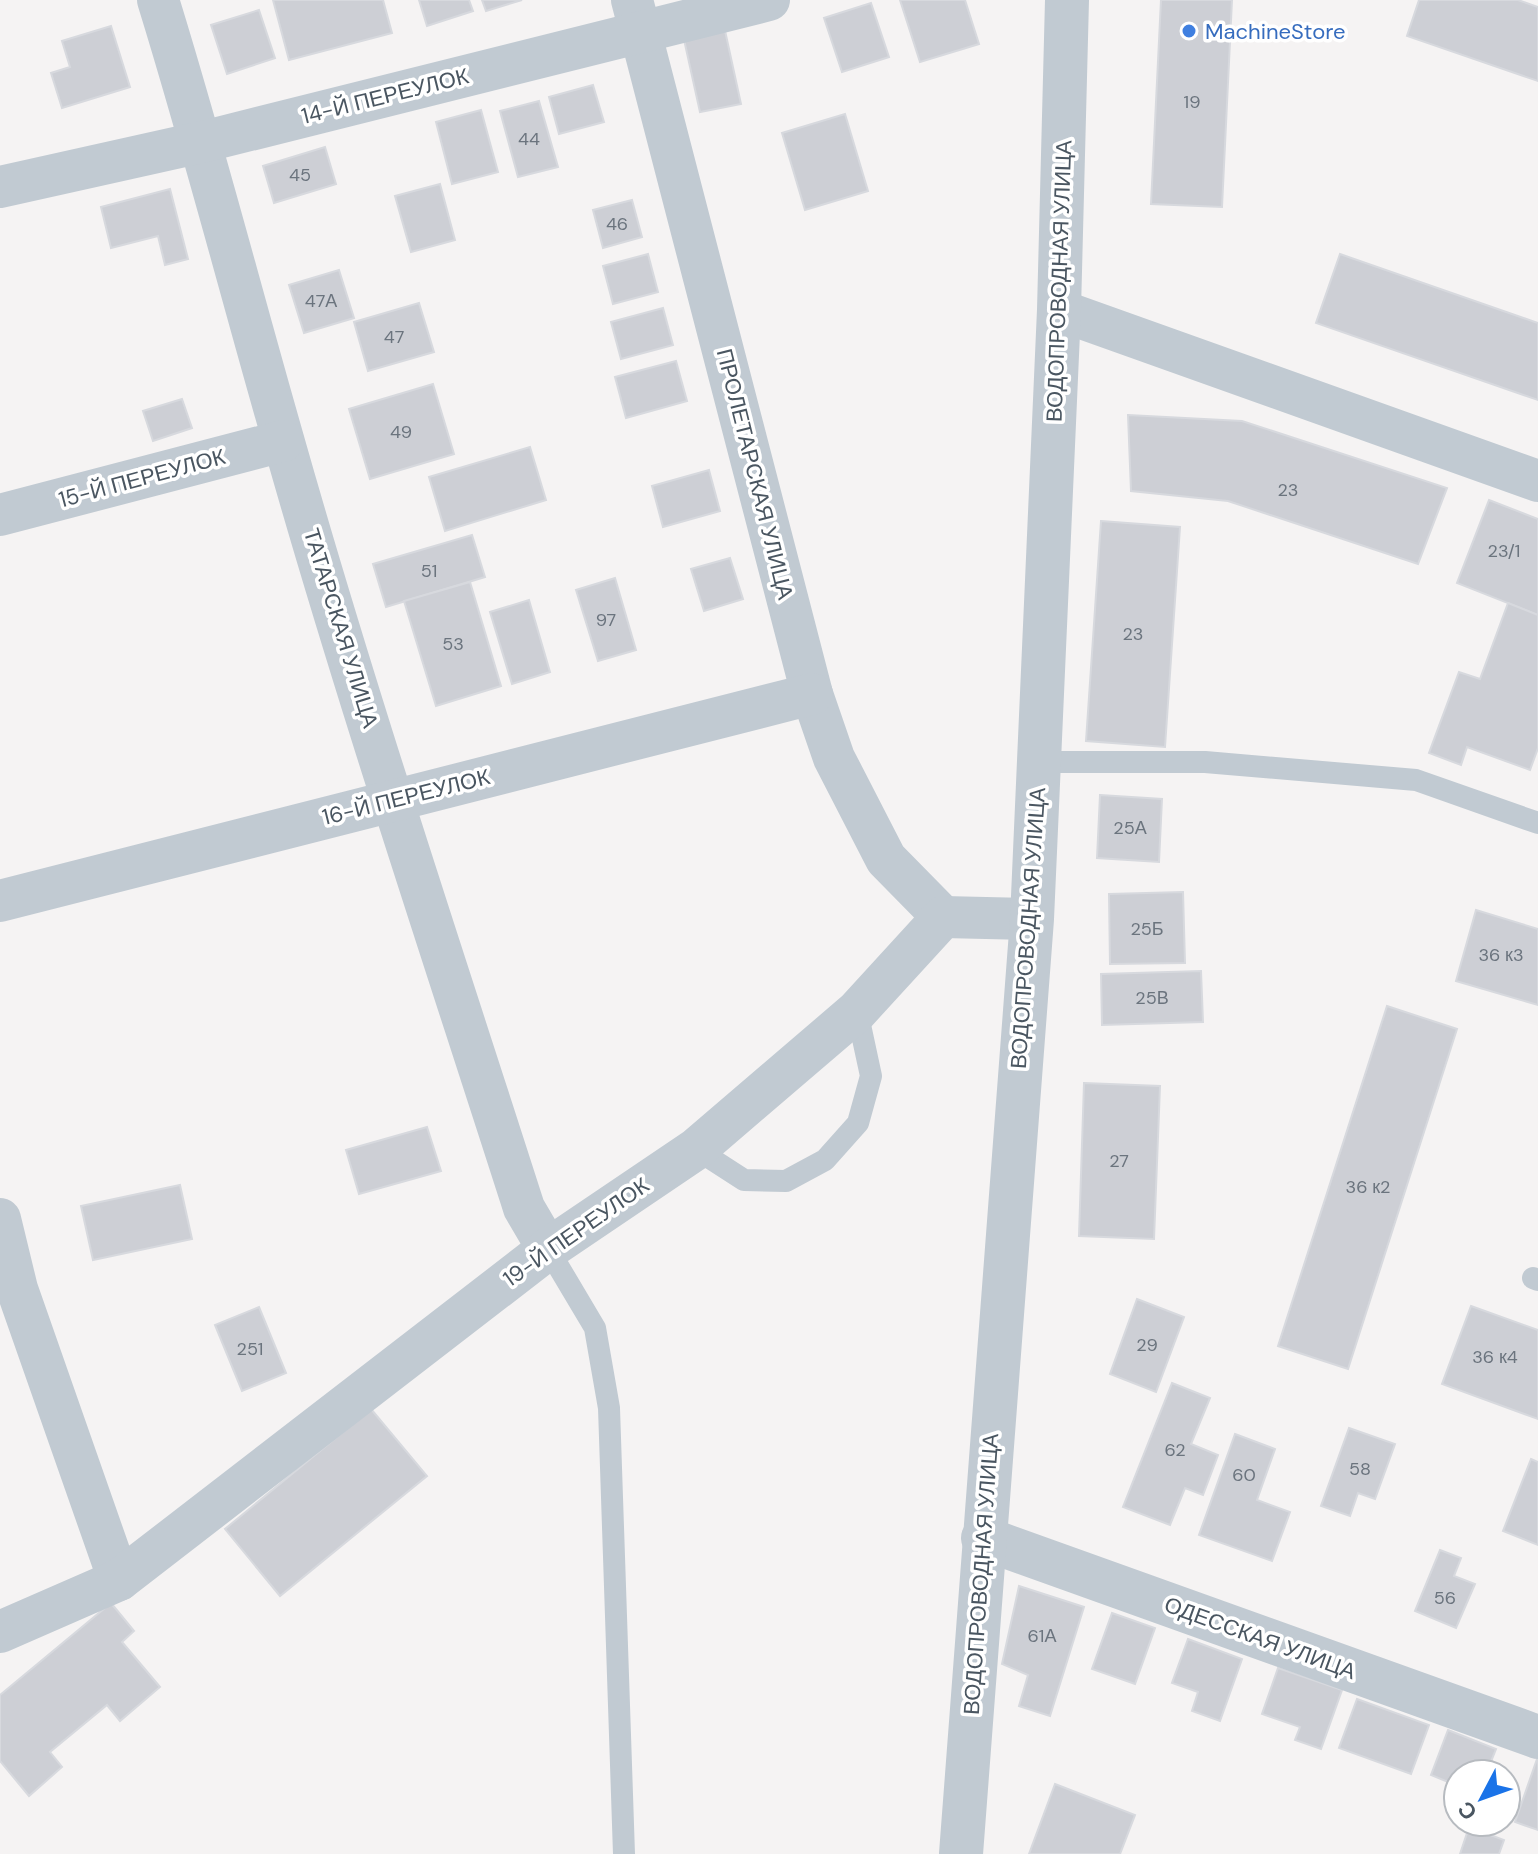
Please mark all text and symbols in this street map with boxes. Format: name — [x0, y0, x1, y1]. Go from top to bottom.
place label: MachineStore — [1205, 17, 1345, 46]
marker: MachineStore — [1180, 22, 1198, 40]
street label: 14-Й ПЕРЕУЛОК — [298, 61, 472, 131]
house number: 19 — [1184, 90, 1200, 114]
house number: 44 — [518, 127, 540, 151]
street label: ВОДОПРОВОДНАЯ УЛИЦА — [1040, 139, 1078, 422]
house number: 45 — [289, 163, 311, 187]
house number: 46 — [606, 212, 628, 236]
house number: 47А — [305, 289, 337, 313]
house number: 47 — [384, 325, 404, 349]
street label: ПРОЛЕТАРСКАЯ УЛИЦА — [710, 346, 800, 603]
house number: 49 — [390, 420, 412, 444]
street label: 15-Й ПЕРЕУЛОК — [56, 442, 229, 514]
house number: 23 — [1277, 478, 1299, 502]
street label: ТАТАРСКАЯ УЛИЦА — [297, 525, 385, 732]
house number: 23/1 — [1488, 539, 1520, 563]
house number: 51 — [421, 559, 437, 583]
house number: 97 — [596, 608, 616, 632]
house number: 23 — [1122, 622, 1144, 646]
house number: 53 — [442, 632, 464, 656]
street label: 16-Й ПЕРЕУЛОК — [319, 762, 493, 832]
street label: ВОДОПРОВОДНАЯ УЛИЦА — [1004, 786, 1052, 1070]
house number: 25А — [1113, 816, 1147, 840]
house number: 25Б — [1130, 917, 1164, 941]
house number: 36 к3 — [1478, 943, 1524, 967]
house number: 25В — [1135, 986, 1169, 1010]
house number: 27 — [1109, 1149, 1129, 1173]
street label: 19-Й ПЕРЕУЛОК — [497, 1171, 655, 1293]
house number: 36 к2 — [1346, 1175, 1390, 1199]
house number: 29 — [1136, 1333, 1158, 1357]
house number: 251 — [237, 1337, 263, 1361]
house number: 36 к4 — [1472, 1345, 1518, 1369]
street label: ВОДОПРОВОДНАЯ УЛИЦА — [957, 1432, 1005, 1716]
house number: 62 — [1164, 1438, 1186, 1462]
house number: 58 — [1349, 1457, 1371, 1481]
house number: 60 — [1232, 1463, 1256, 1487]
house number: 56 — [1434, 1586, 1456, 1610]
street label: ОДЕССКАЯ УЛИЦА — [1160, 1590, 1360, 1686]
house number: 61А — [1028, 1624, 1056, 1648]
north arrow — [1442, 1758, 1522, 1838]
text: С — [1451, 1795, 1483, 1826]

